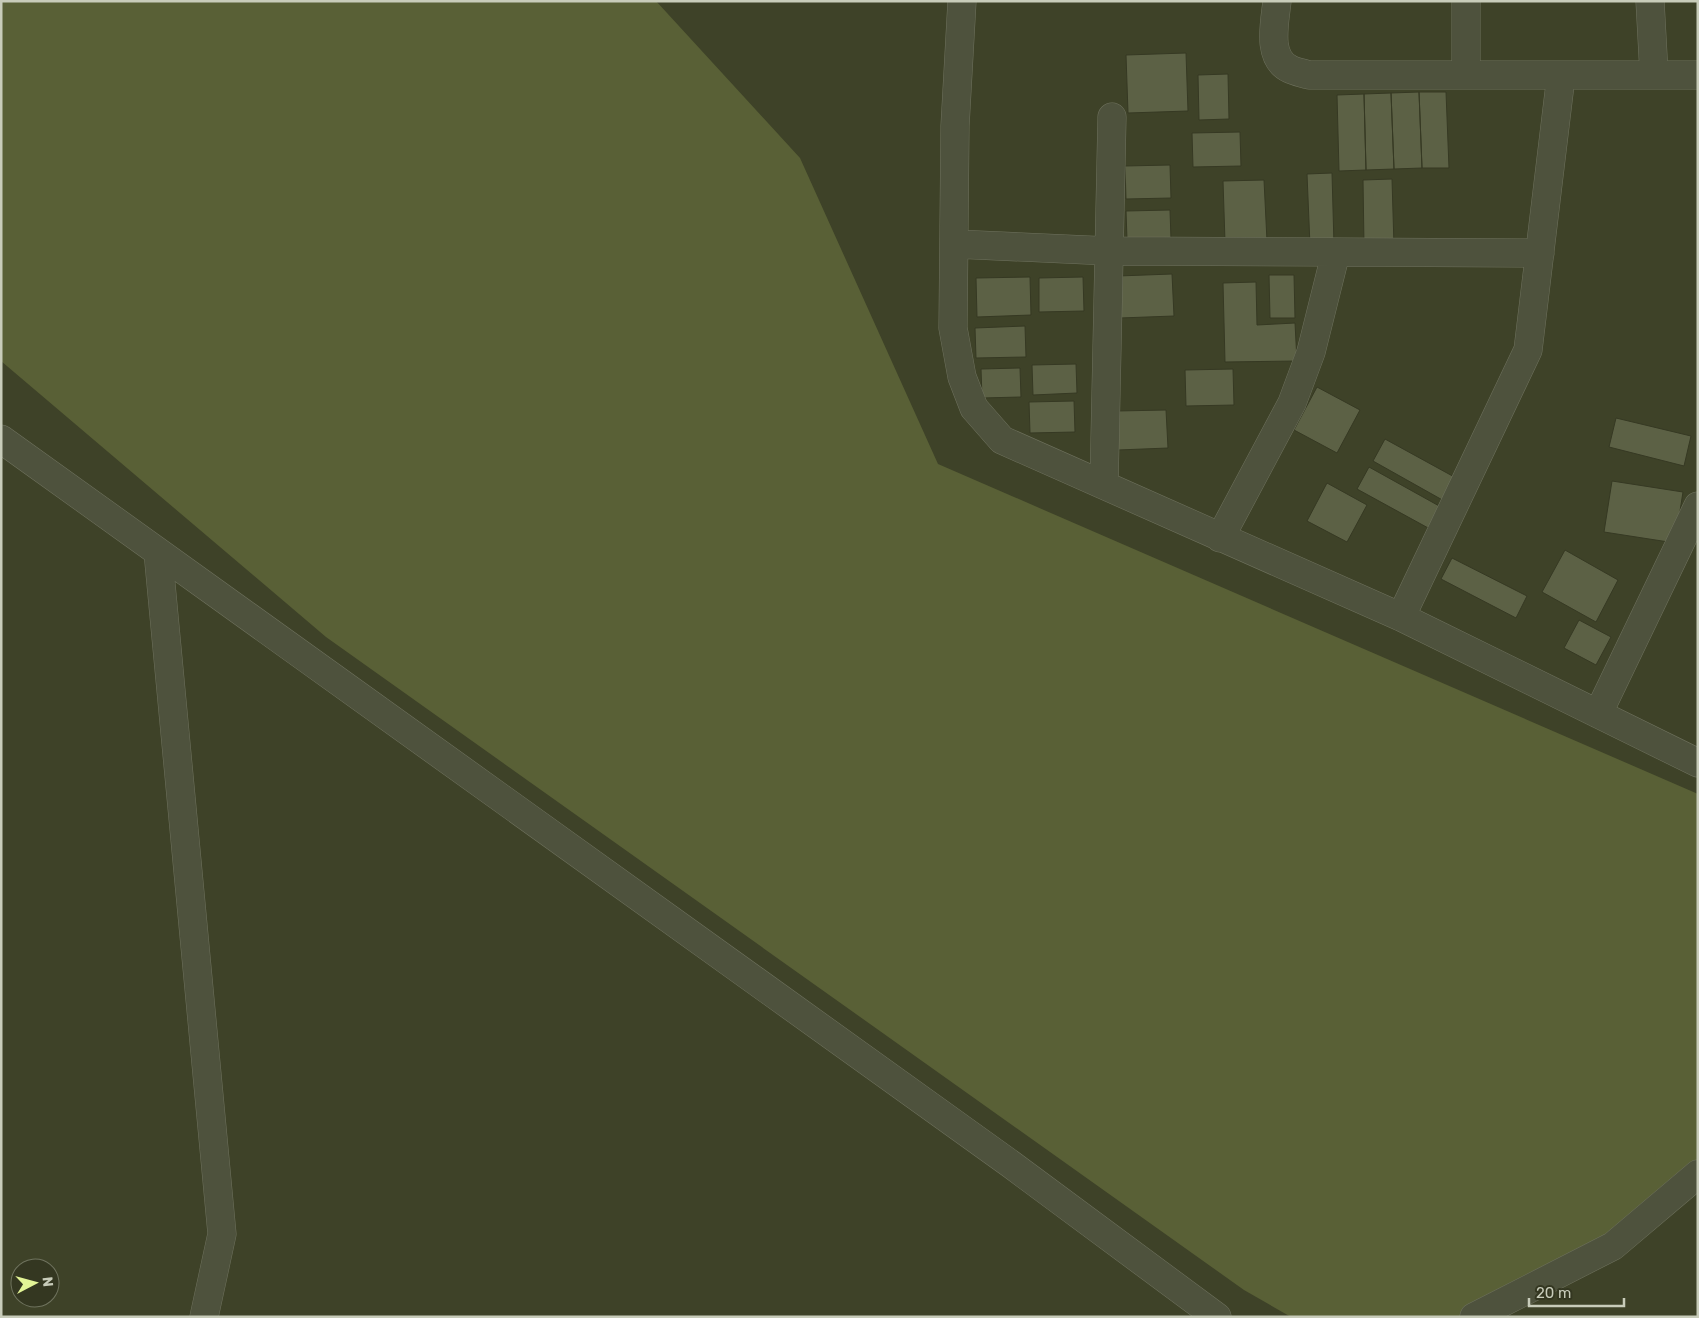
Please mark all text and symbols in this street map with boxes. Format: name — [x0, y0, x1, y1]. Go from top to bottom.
north arrow — [10, 1258, 60, 1308]
text: N — [38, 1276, 56, 1288]
scale bar — [1529, 1276, 1624, 1308]
text: 20 m — [1536, 1284, 1571, 1302]

